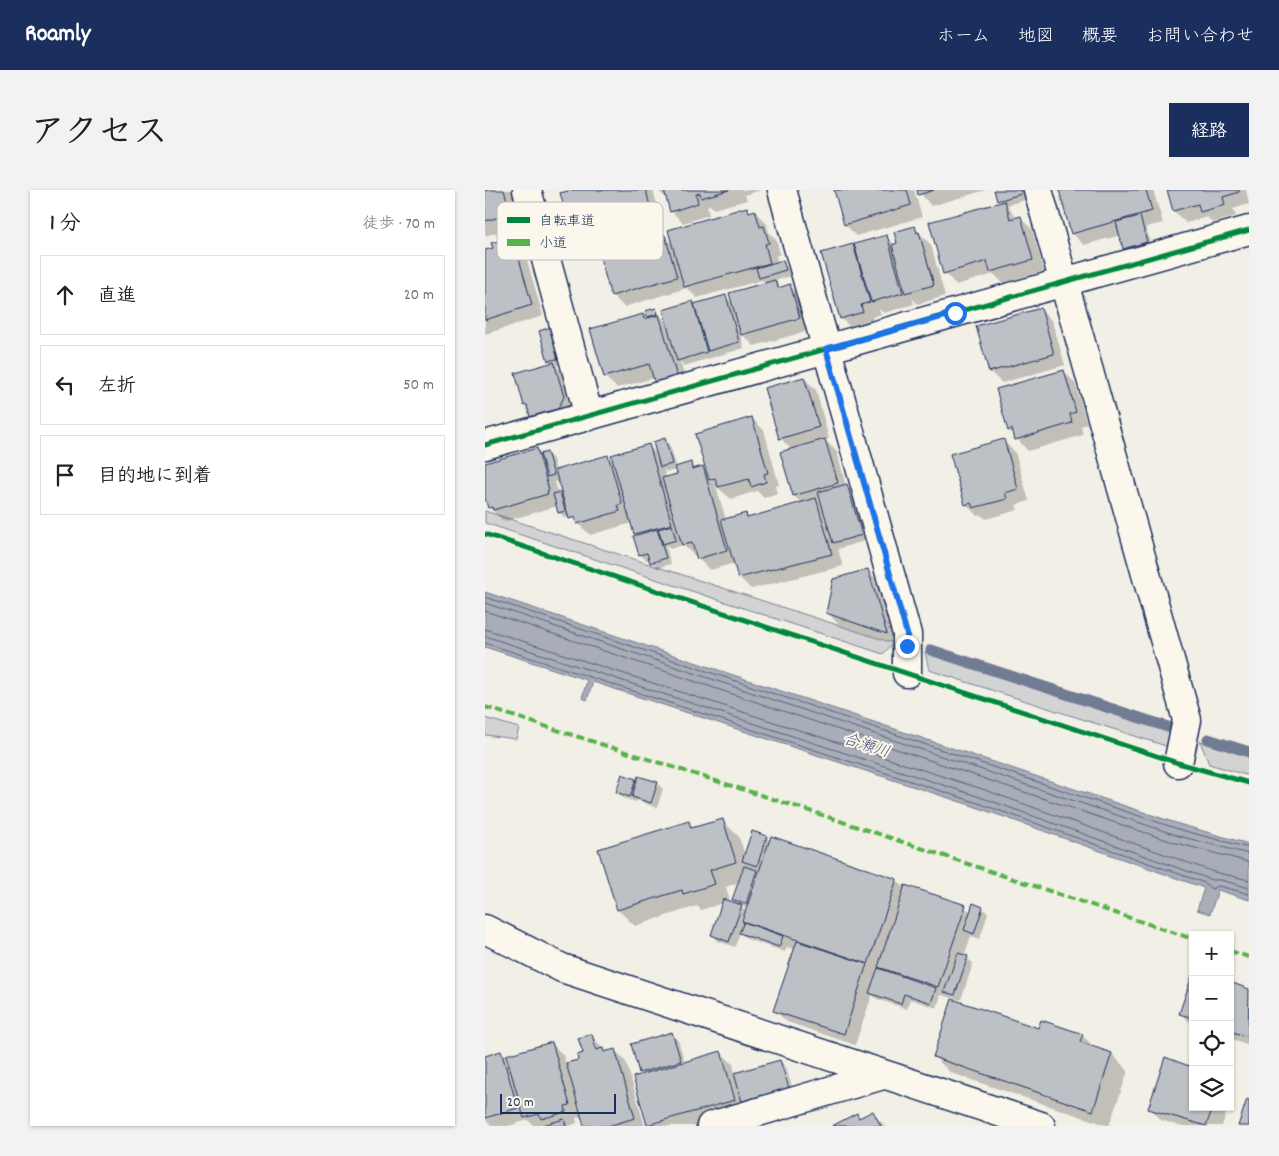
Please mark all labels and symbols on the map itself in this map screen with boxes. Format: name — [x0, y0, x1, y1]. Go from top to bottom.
legend — [497, 202, 663, 260]
text: 自転車道 — [539, 212, 595, 232]
text: 小道 — [539, 234, 567, 254]
route start — [944, 302, 967, 325]
route end — [896, 635, 919, 658]
water label: 合瀬川 — [840, 728, 893, 765]
scale bar — [500, 1091, 616, 1114]

